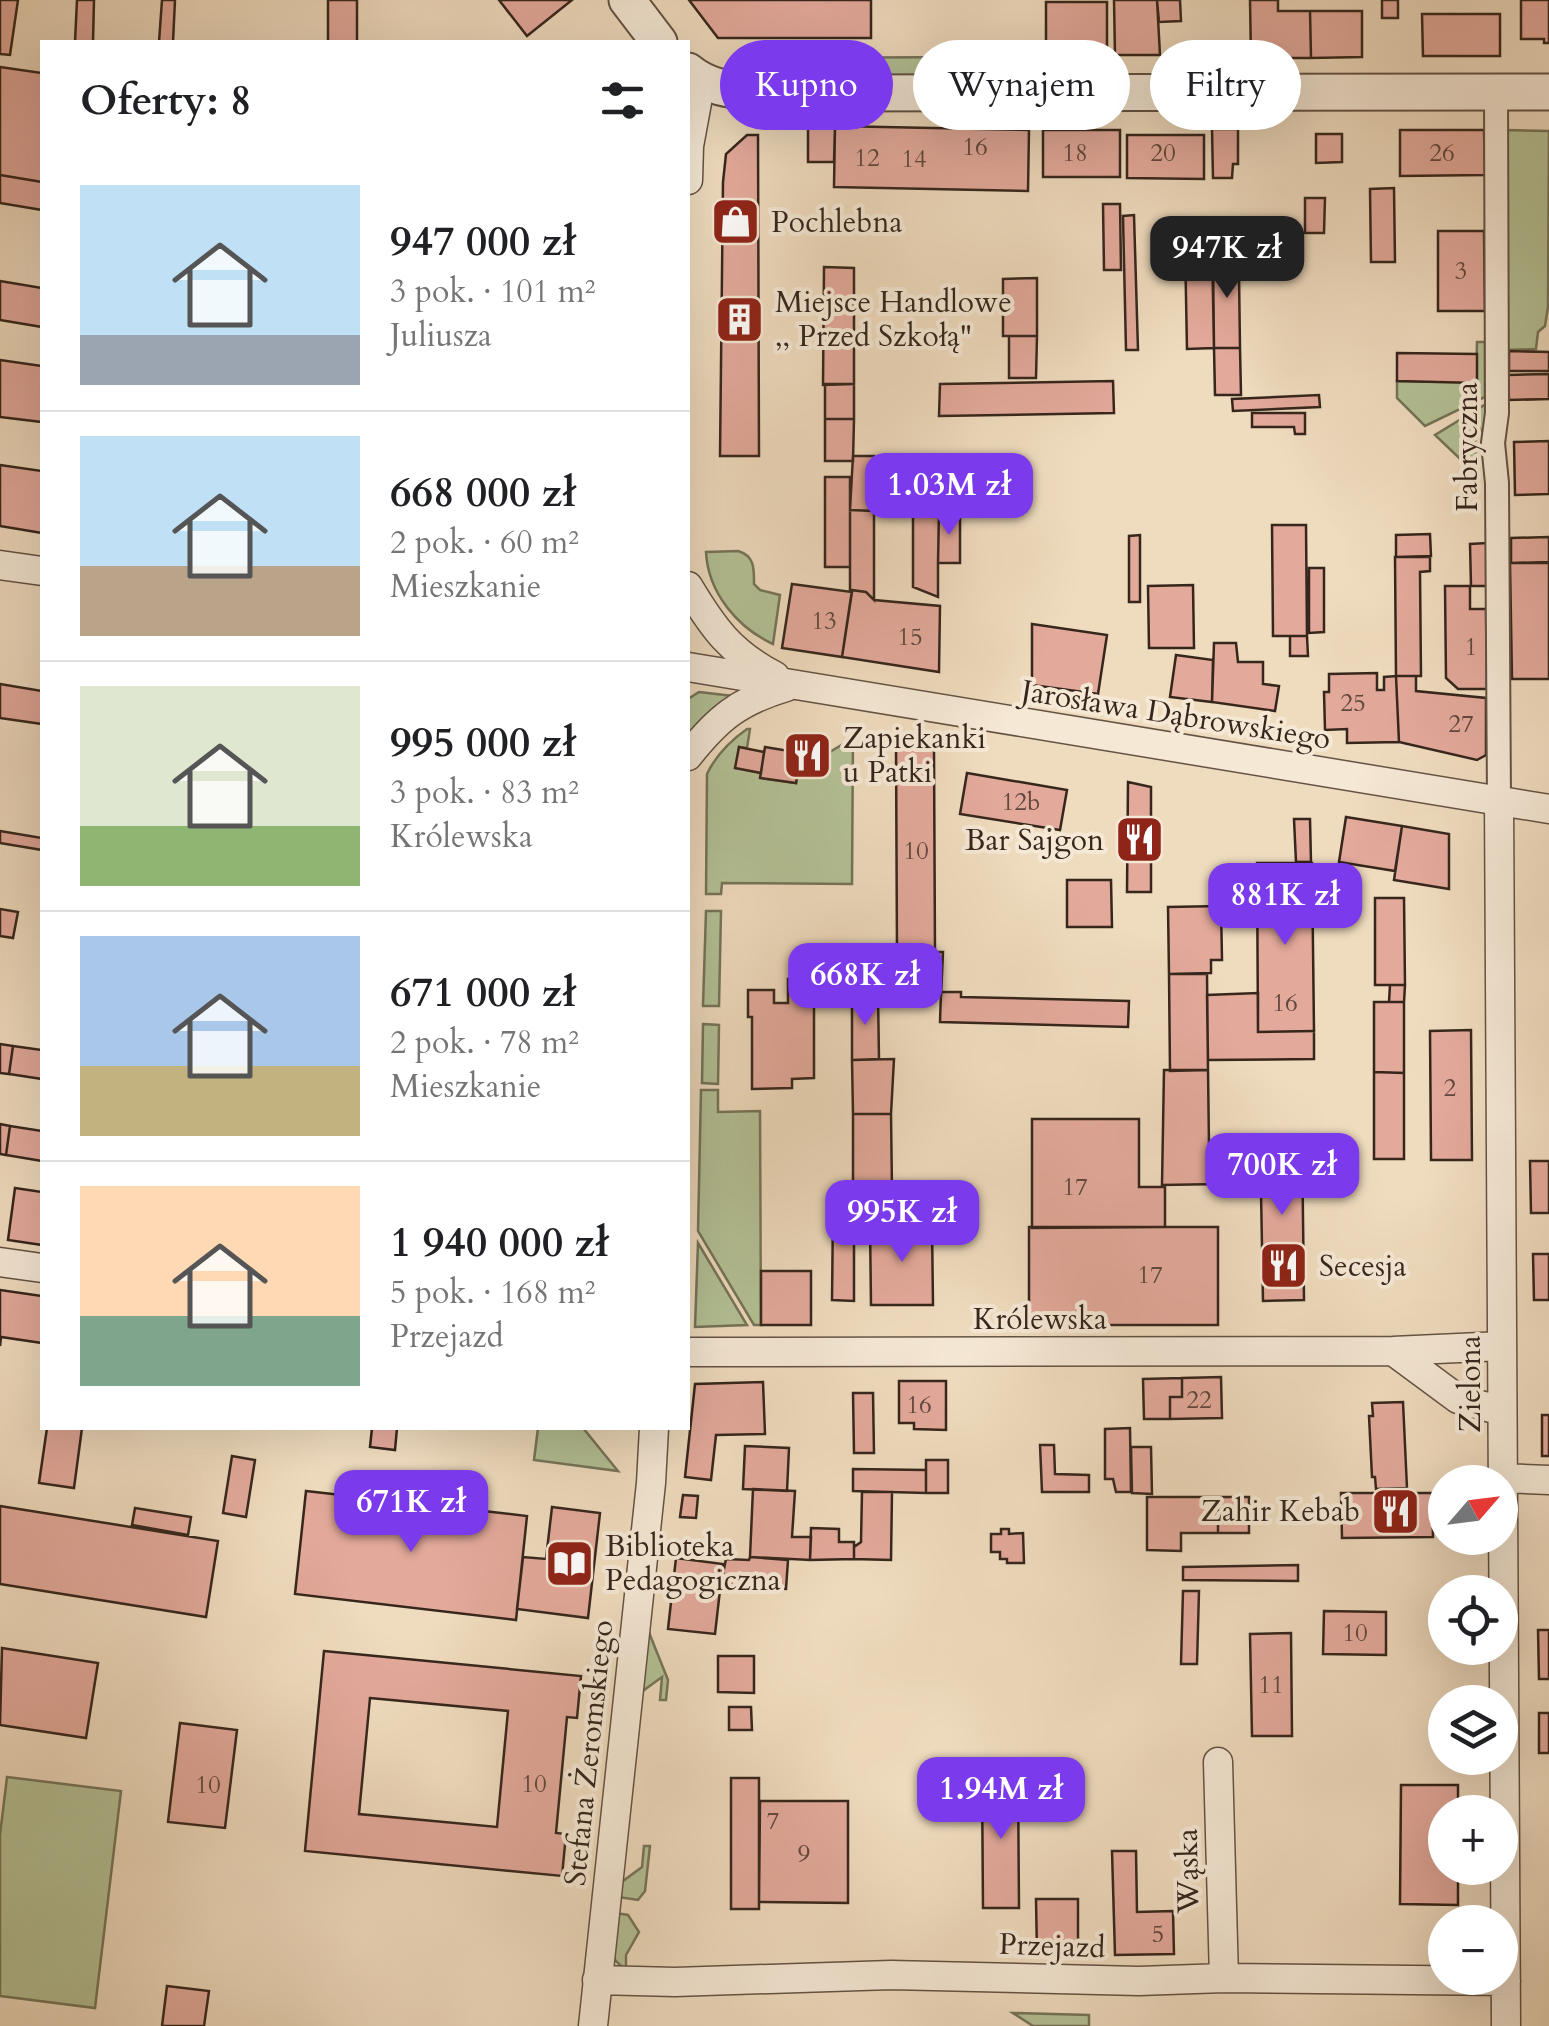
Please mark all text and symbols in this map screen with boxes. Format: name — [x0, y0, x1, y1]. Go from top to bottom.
chip: Kupno — [720, 40, 893, 130]
chip: Wynajem — [913, 40, 1130, 130]
chip: Filtry — [1150, 40, 1301, 130]
text: Oferty: 8 — [80, 72, 251, 129]
icon: filters — [595, 73, 650, 128]
house number: 16 — [962, 130, 988, 164]
house number: 18 — [1062, 136, 1088, 170]
house number: 20 — [1150, 136, 1176, 170]
house number: 26 — [1429, 136, 1455, 170]
house number: 12 — [854, 141, 880, 175]
house number: 14 — [901, 142, 927, 176]
shop icon: Pochlebna — [710, 196, 762, 248]
place label: Pochlebna — [771, 202, 903, 243]
text: 947 000 zł — [390, 213, 576, 270]
pin: 947K zł — [1135, 216, 1319, 301]
icon: home — [160, 225, 280, 345]
text: 947K zł — [1172, 226, 1282, 270]
house number: 3 — [1455, 254, 1467, 288]
text: 3 pok. · 101 m² — [390, 270, 595, 314]
place label: Miejsce Handlowe ,, Przed Szkołą" — [775, 282, 1012, 357]
building icon: Miejsce Handlowe ,, Przed Szkołą" — [714, 293, 766, 345]
text: Juliusza — [390, 314, 492, 358]
street label: Fabryczna — [1447, 382, 1488, 512]
pin: 1.03M zł — [846, 453, 1052, 538]
text: 1.03M zł — [887, 463, 1011, 507]
text: 668 000 zł — [390, 464, 576, 521]
icon: home — [160, 476, 280, 596]
text: 2 pok. · 60 m² — [390, 521, 579, 565]
text: Mieszkanie — [390, 565, 541, 609]
house number: 13 — [811, 604, 837, 638]
house number: 15 — [897, 620, 923, 654]
house number: 1 — [1465, 630, 1477, 664]
street label: Jarosława Dąbrowskiego — [1015, 670, 1333, 760]
house number: 25 — [1340, 686, 1366, 720]
house number: 27 — [1448, 707, 1474, 741]
text: 995 000 zł — [390, 714, 576, 771]
place label: Zapiekanki u Patki — [843, 718, 986, 793]
icon: home — [160, 726, 280, 846]
restaurant icon: Zapiekanki u Patki — [782, 729, 834, 781]
text: 3 pok. · 83 m² — [390, 771, 579, 815]
house number: 12b — [1001, 785, 1041, 819]
restaurant icon: Bar Sajgon — [1113, 814, 1165, 866]
text: Królewska — [390, 815, 533, 859]
place label: Bar Sajgon — [965, 820, 1104, 861]
house number: 10 — [903, 834, 929, 868]
pin: 881K zł — [1193, 863, 1377, 948]
text: 881K zł — [1230, 873, 1340, 917]
pin: 668K zł — [773, 943, 957, 1028]
text: 668K zł — [810, 953, 920, 997]
text: 671 000 zł — [390, 964, 576, 1021]
icon: home — [160, 976, 280, 1096]
house number: 16 — [1272, 986, 1298, 1020]
text: 2 pok. · 78 m² — [390, 1021, 579, 1065]
text: Mieszkanie — [390, 1065, 541, 1109]
house number: 2 — [1444, 1071, 1456, 1105]
pin: 700K zł — [1190, 1133, 1374, 1218]
text: 700K zł — [1227, 1143, 1337, 1187]
house number: 17 — [1062, 1170, 1088, 1204]
pin: 995K zł — [810, 1180, 994, 1265]
text: 995K zł — [847, 1190, 957, 1234]
text: 1 940 000 zł — [390, 1214, 608, 1271]
icon: home — [160, 1226, 280, 1346]
restaurant icon: Secesja — [1258, 1240, 1310, 1292]
place label: Secesja — [1319, 1246, 1406, 1287]
house number: 17 — [1137, 1258, 1163, 1292]
text: 5 pok. · 168 m² — [390, 1271, 595, 1315]
street label: Królewska — [973, 1299, 1107, 1340]
text: Przejazd — [390, 1315, 504, 1359]
street label: Zielona — [1450, 1335, 1491, 1433]
house number: 22 — [1186, 1383, 1212, 1417]
house number: 16 — [906, 1388, 932, 1422]
north arrow — [1428, 1465, 1518, 1555]
map controls — [1428, 1465, 1518, 1995]
pin: 671K zł — [319, 1470, 503, 1555]
text: 671K zł — [356, 1480, 466, 1524]
restaurant icon: Zahir Kebab — [1369, 1485, 1421, 1537]
place label: Zahir Kebab — [1201, 1491, 1360, 1532]
place label: Biblioteka Pedagogiczna — [605, 1526, 781, 1601]
library icon: Biblioteka Pedagogiczna — [544, 1537, 596, 1589]
button: locate — [1428, 1575, 1518, 1665]
house number: 10 — [1342, 1616, 1368, 1650]
street label: Stefana Żeromskiego — [555, 1618, 623, 1888]
house number: 11 — [1258, 1668, 1284, 1702]
button: layers — [1428, 1685, 1518, 1775]
pin: 1.94M zł — [898, 1757, 1104, 1842]
house number: 10 — [521, 1767, 547, 1801]
text: 1.94M zł — [939, 1767, 1063, 1811]
house number: 10 — [195, 1768, 221, 1802]
button: + — [1428, 1795, 1518, 1885]
house number: 7 — [767, 1804, 779, 1838]
street label: Wąska — [1167, 1828, 1209, 1915]
house number: 9 — [798, 1837, 810, 1871]
button: − — [1428, 1905, 1518, 1995]
house number: 5 — [1152, 1917, 1164, 1951]
street label: Przejazd — [998, 1924, 1106, 1968]

